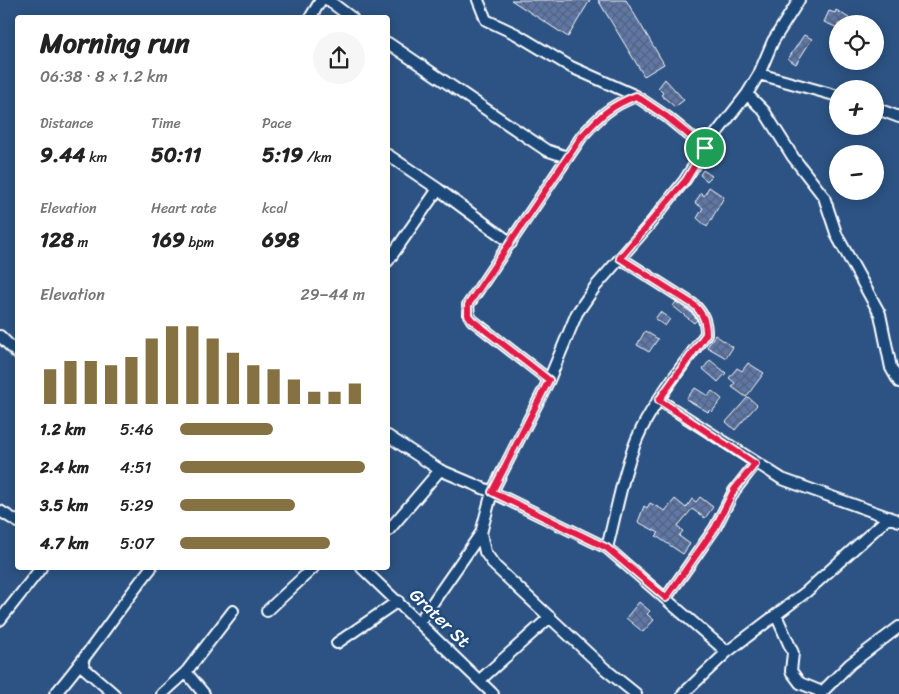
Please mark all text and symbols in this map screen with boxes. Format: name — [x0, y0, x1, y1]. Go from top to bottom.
map controls — [829, 15, 884, 200]
button: locate — [829, 15, 884, 70]
text: Morning run — [40, 18, 190, 67]
button: share — [313, 32, 365, 84]
text: 06:38 · 8 × 1.2 km — [40, 62, 168, 91]
button: + — [829, 80, 884, 135]
text: Distance — [40, 111, 93, 136]
text: Time — [151, 111, 181, 136]
text: Pace — [262, 111, 292, 136]
pin — [684, 127, 726, 169]
icon: arrive — [691, 134, 719, 162]
text: 9.44 — [40, 136, 86, 174]
text: 50:11 — [151, 136, 201, 174]
text: 5:19 — [262, 136, 303, 174]
text: km — [86, 145, 107, 170]
text: /km — [303, 145, 332, 170]
button: − — [829, 145, 884, 200]
text: Elevation — [40, 196, 97, 221]
text: Heart rate — [151, 196, 217, 221]
text: kcal — [262, 196, 287, 221]
text: 128 — [40, 221, 74, 259]
text: 169 — [151, 221, 185, 259]
text: 698 — [262, 221, 300, 259]
text: m — [74, 230, 88, 255]
text: bpm — [185, 230, 214, 255]
text: Elevation — [40, 280, 105, 309]
text: 29–44 m — [300, 280, 365, 309]
text: 1.2 km — [40, 415, 86, 444]
text: 5:46 — [120, 415, 154, 444]
text: 2.4 km — [40, 453, 89, 482]
text: 4:51 — [120, 453, 151, 482]
text: 3.5 km — [40, 491, 88, 520]
text: 5:29 — [120, 491, 154, 520]
text: 4.7 km — [40, 529, 89, 558]
text: 5:07 — [120, 529, 154, 558]
street label: Grater St — [402, 580, 479, 656]

